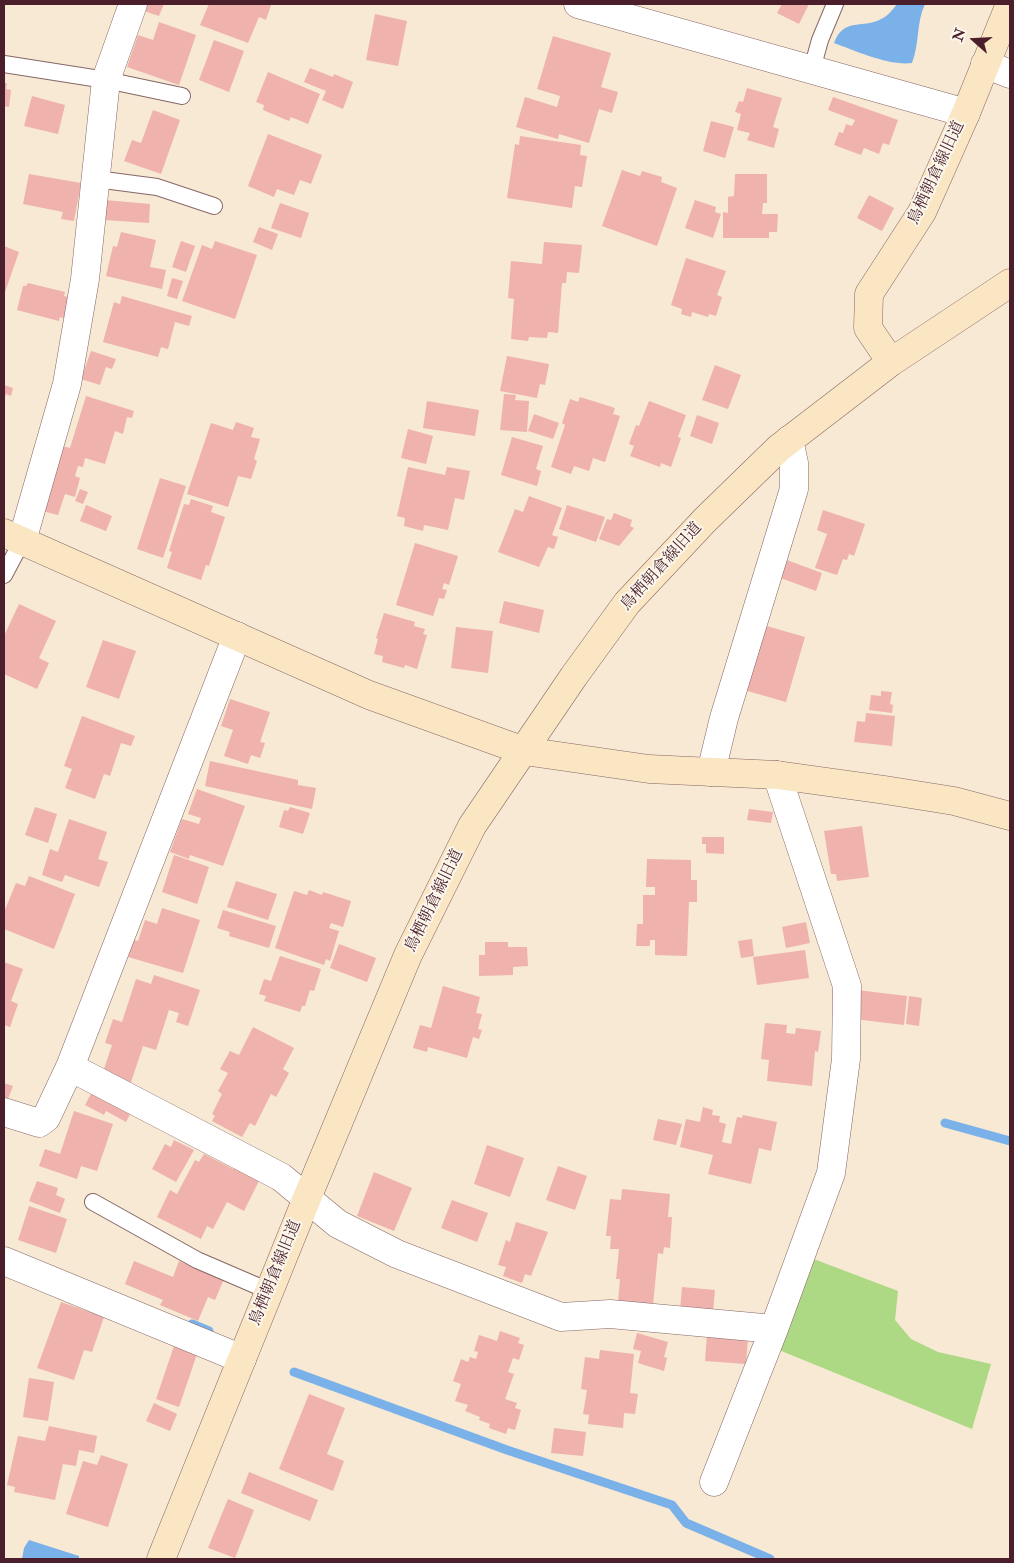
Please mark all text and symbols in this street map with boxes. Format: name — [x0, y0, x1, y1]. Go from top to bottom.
north arrow — [949, 15, 999, 65]
text: N — [949, 26, 969, 44]
street label: 鳥栖朝倉線旧道 — [905, 118, 969, 228]
street label: 鳥栖朝倉線旧道 — [617, 519, 707, 615]
street label: 鳥栖朝倉線旧道 — [402, 846, 468, 956]
street label: 鳥栖朝倉線旧道 — [246, 1217, 306, 1329]

